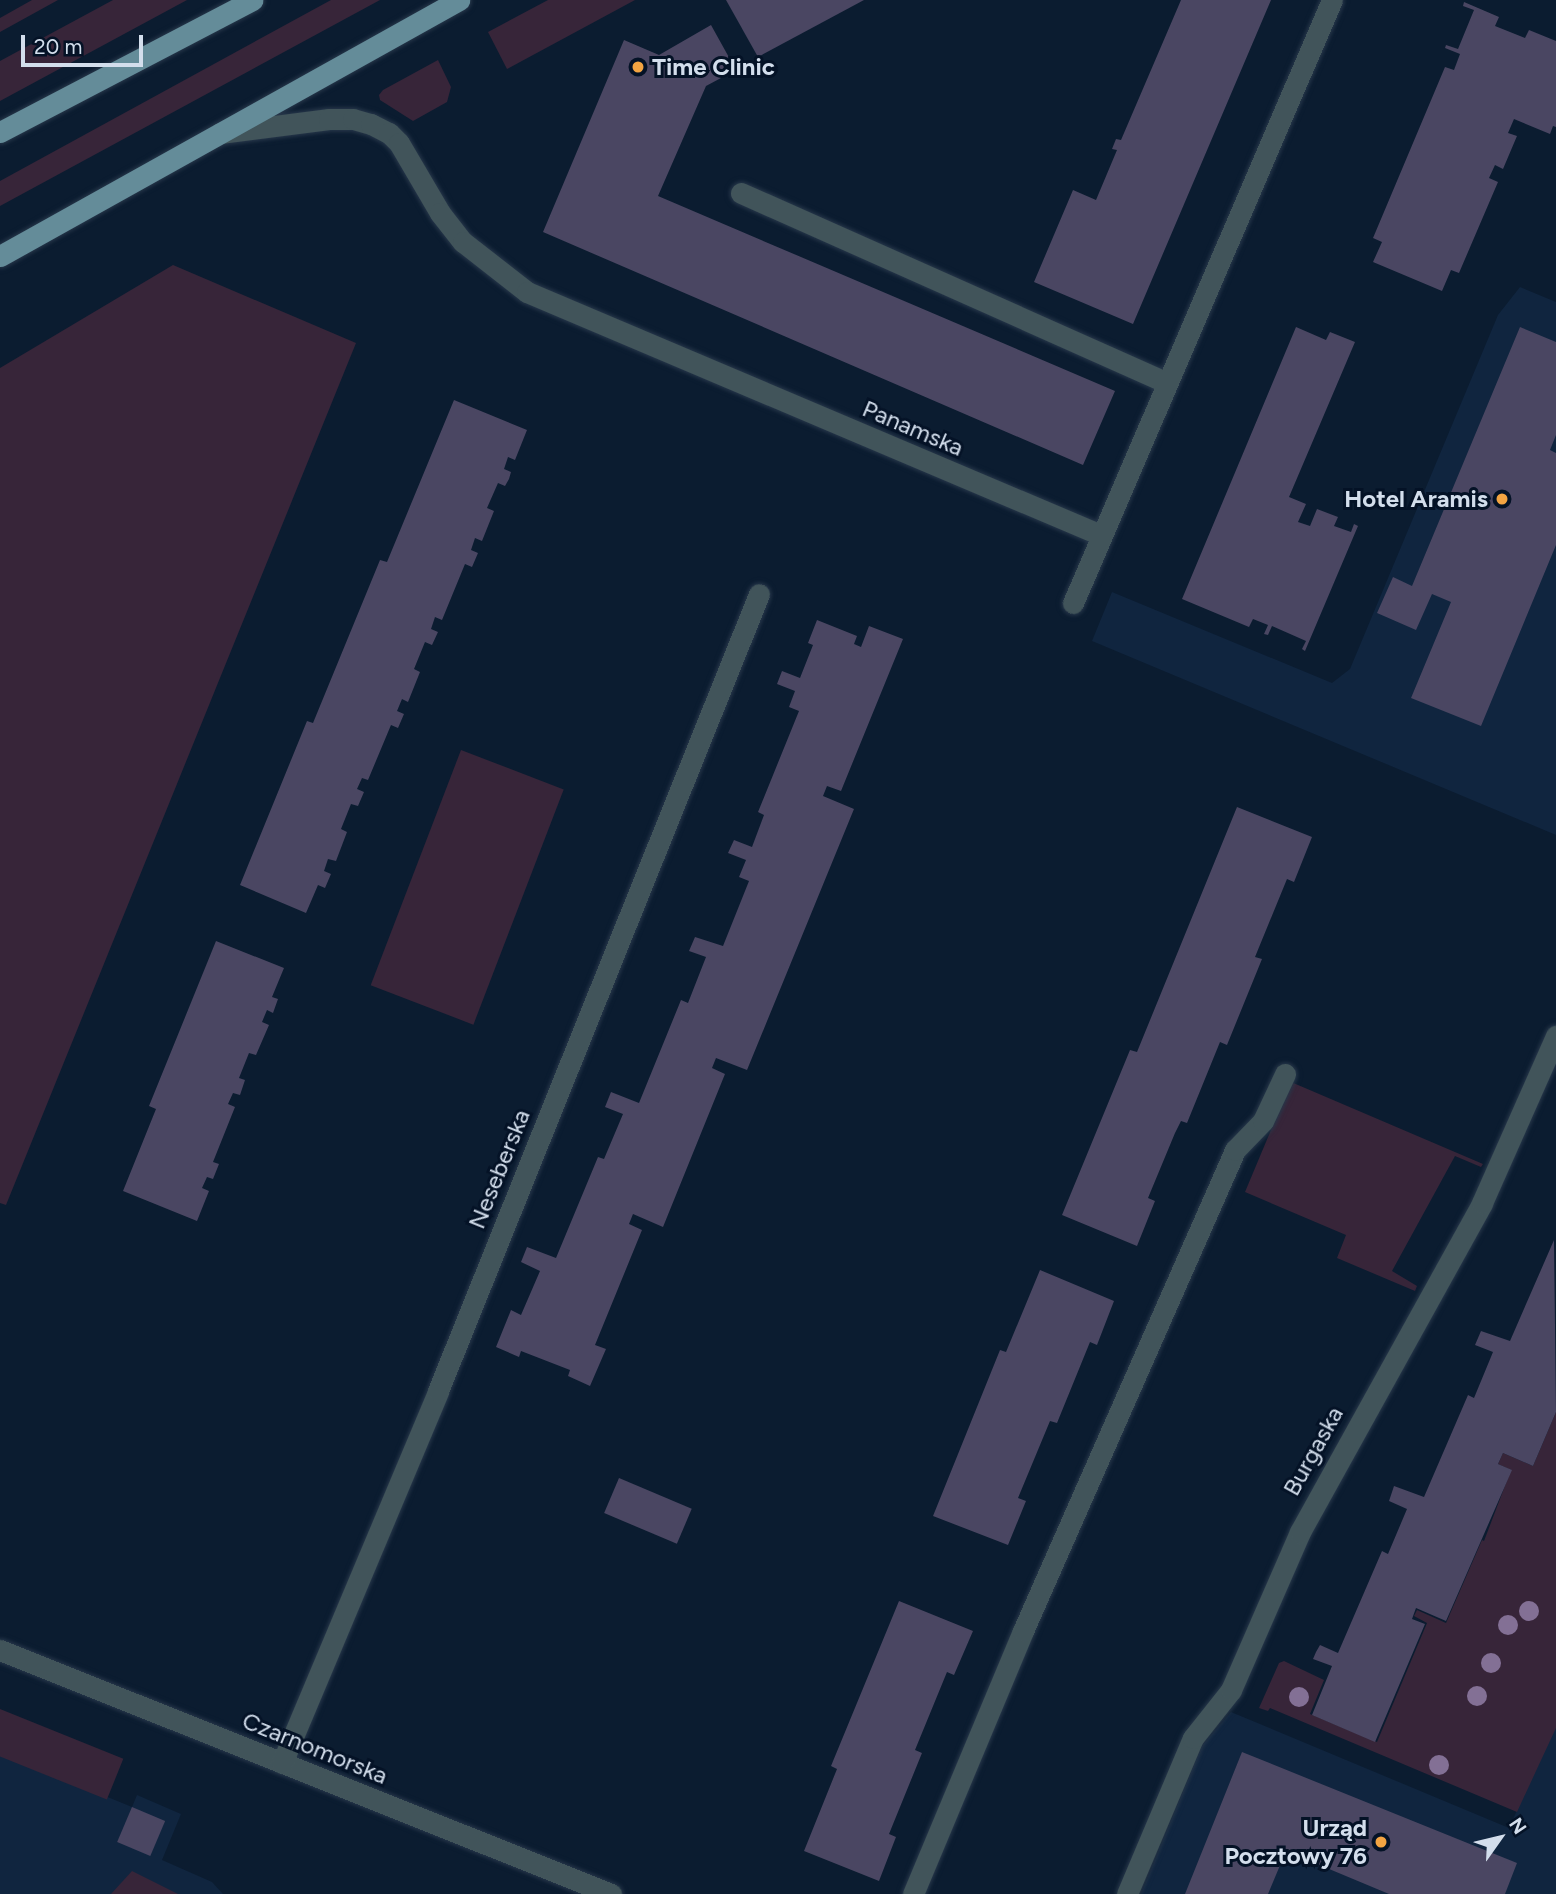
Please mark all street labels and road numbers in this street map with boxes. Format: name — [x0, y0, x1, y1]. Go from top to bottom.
street label: Panamska — [858, 394, 968, 462]
street label: Neseberska — [462, 1105, 536, 1233]
street label: Burgaska — [1277, 1401, 1349, 1501]
street label: Czarnomorska — [238, 1706, 392, 1790]

